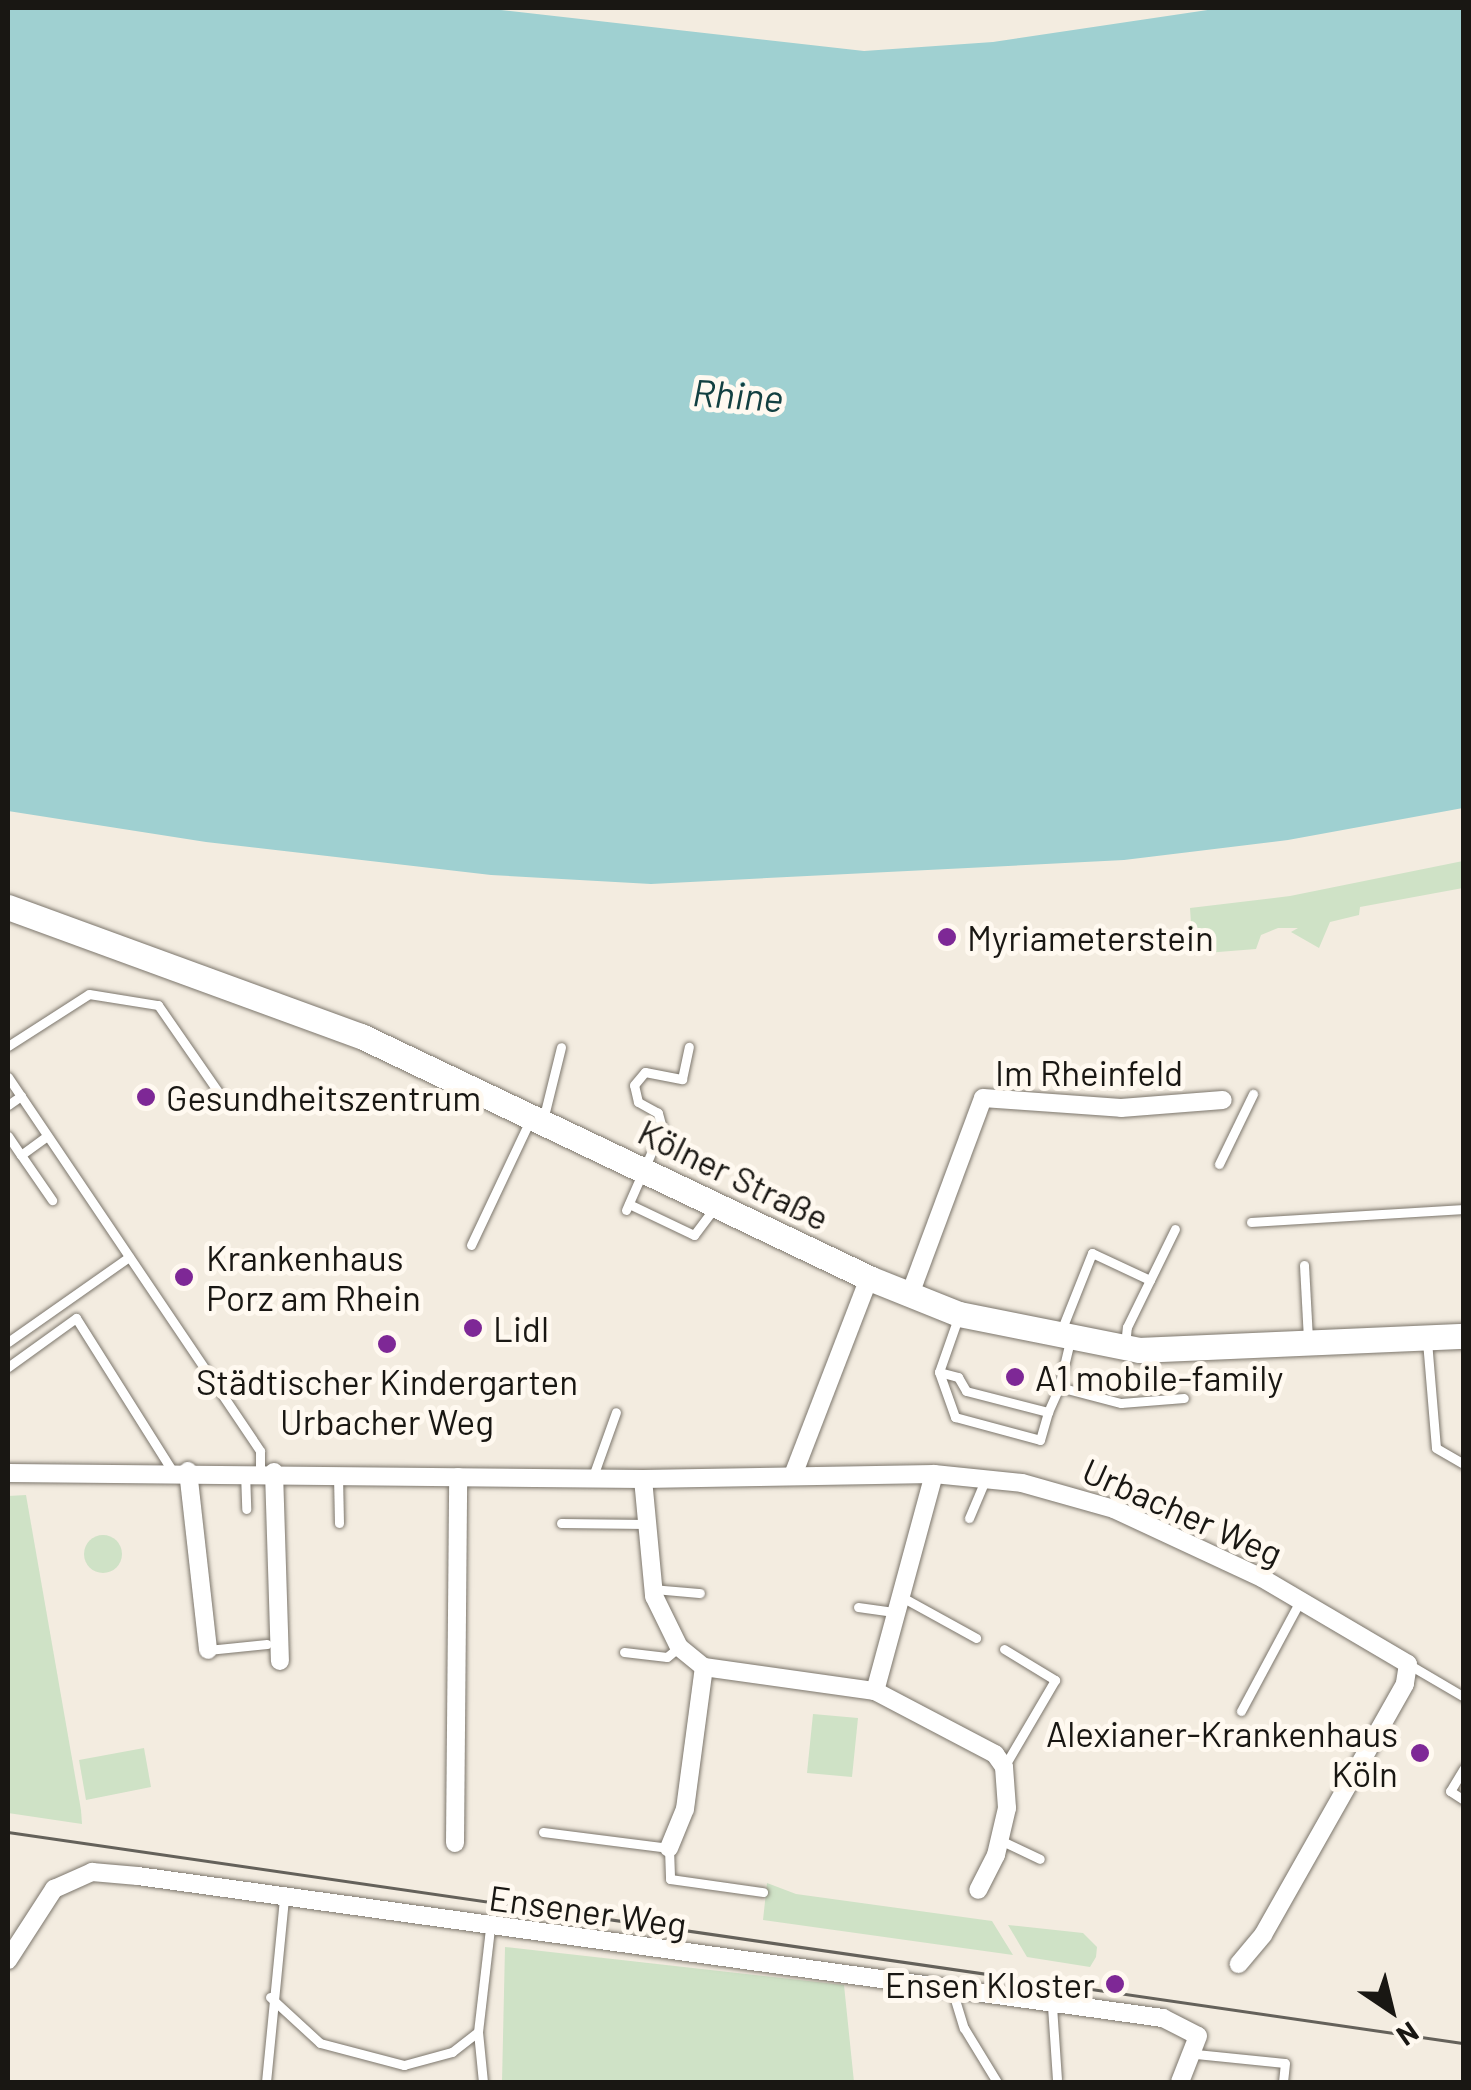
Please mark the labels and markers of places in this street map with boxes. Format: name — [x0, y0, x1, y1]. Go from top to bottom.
place label: Myriameterstein — [967, 916, 1214, 958]
marker: Myriameterstein — [936, 926, 958, 948]
place label: Gesundheitszentrum — [166, 1076, 481, 1118]
marker: Gesundheitszentrum — [135, 1086, 157, 1108]
place label: Krankenhaus Porz am Rhein — [206, 1236, 421, 1318]
marker: Krankenhaus Porz am Rhein — [171, 1264, 197, 1290]
place label: Lidl — [493, 1307, 549, 1349]
marker: Lidl — [462, 1317, 484, 1339]
marker: Städtischer Kindergarten Urbacher Weg — [376, 1333, 398, 1355]
place label: A1 mobile-family — [1035, 1356, 1283, 1398]
place label: Städtischer Kindergarten Urbacher Weg — [196, 1360, 578, 1442]
marker: A1 mobile-family — [1004, 1366, 1026, 1388]
place label: Alexianer-Krankenhaus Köln — [1046, 1712, 1398, 1794]
marker: Alexianer-Krankenhaus Köln — [1407, 1740, 1433, 1766]
place label: Ensen Kloster — [885, 1963, 1095, 2005]
marker: Ensen Kloster — [1104, 1973, 1126, 1995]

